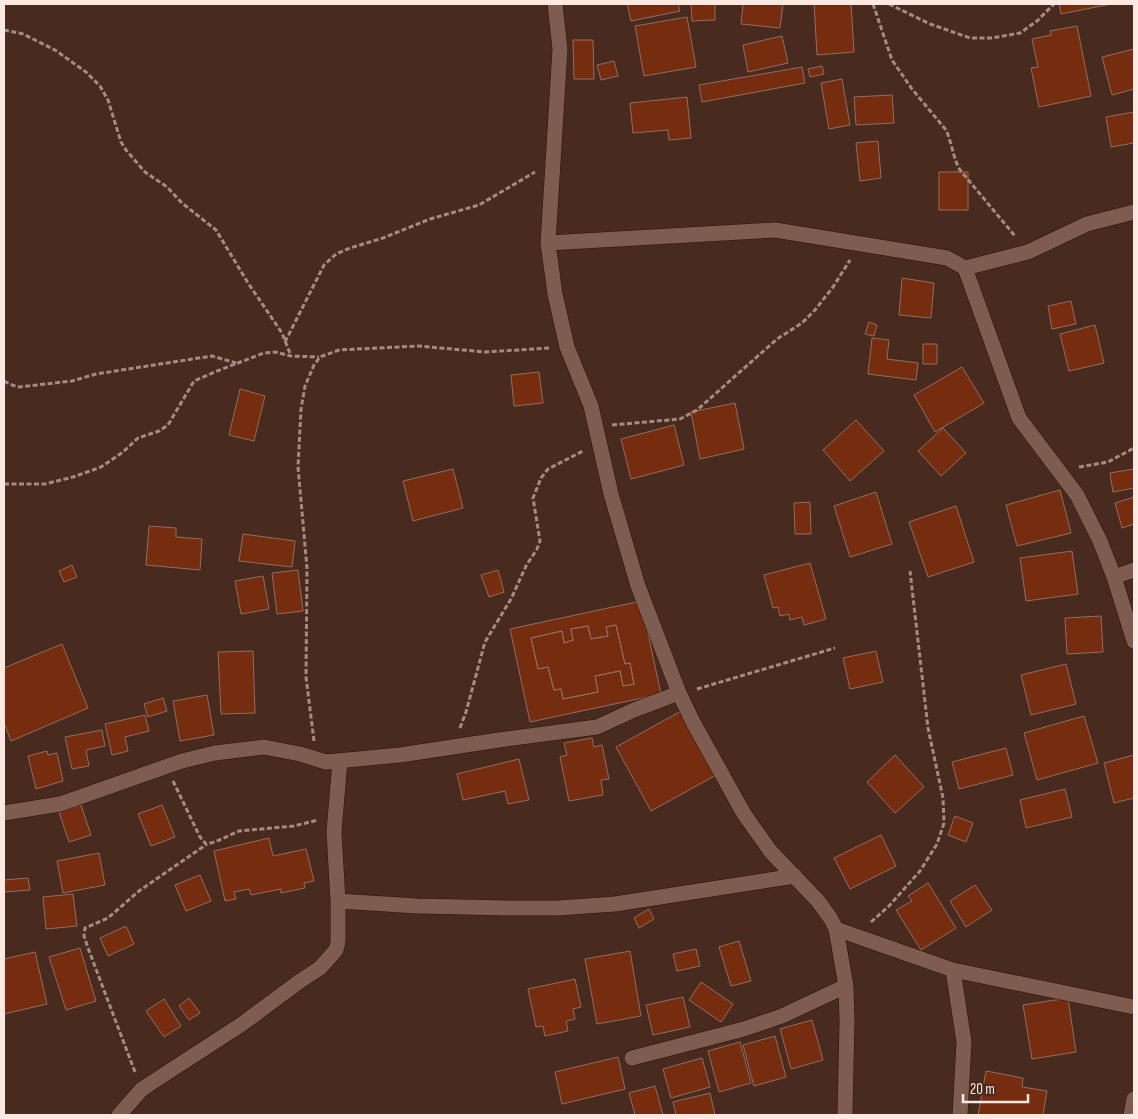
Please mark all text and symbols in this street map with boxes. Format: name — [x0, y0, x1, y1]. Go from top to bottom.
scale bar — [963, 1072, 1028, 1104]
text: 20 m — [970, 1080, 995, 1099]

